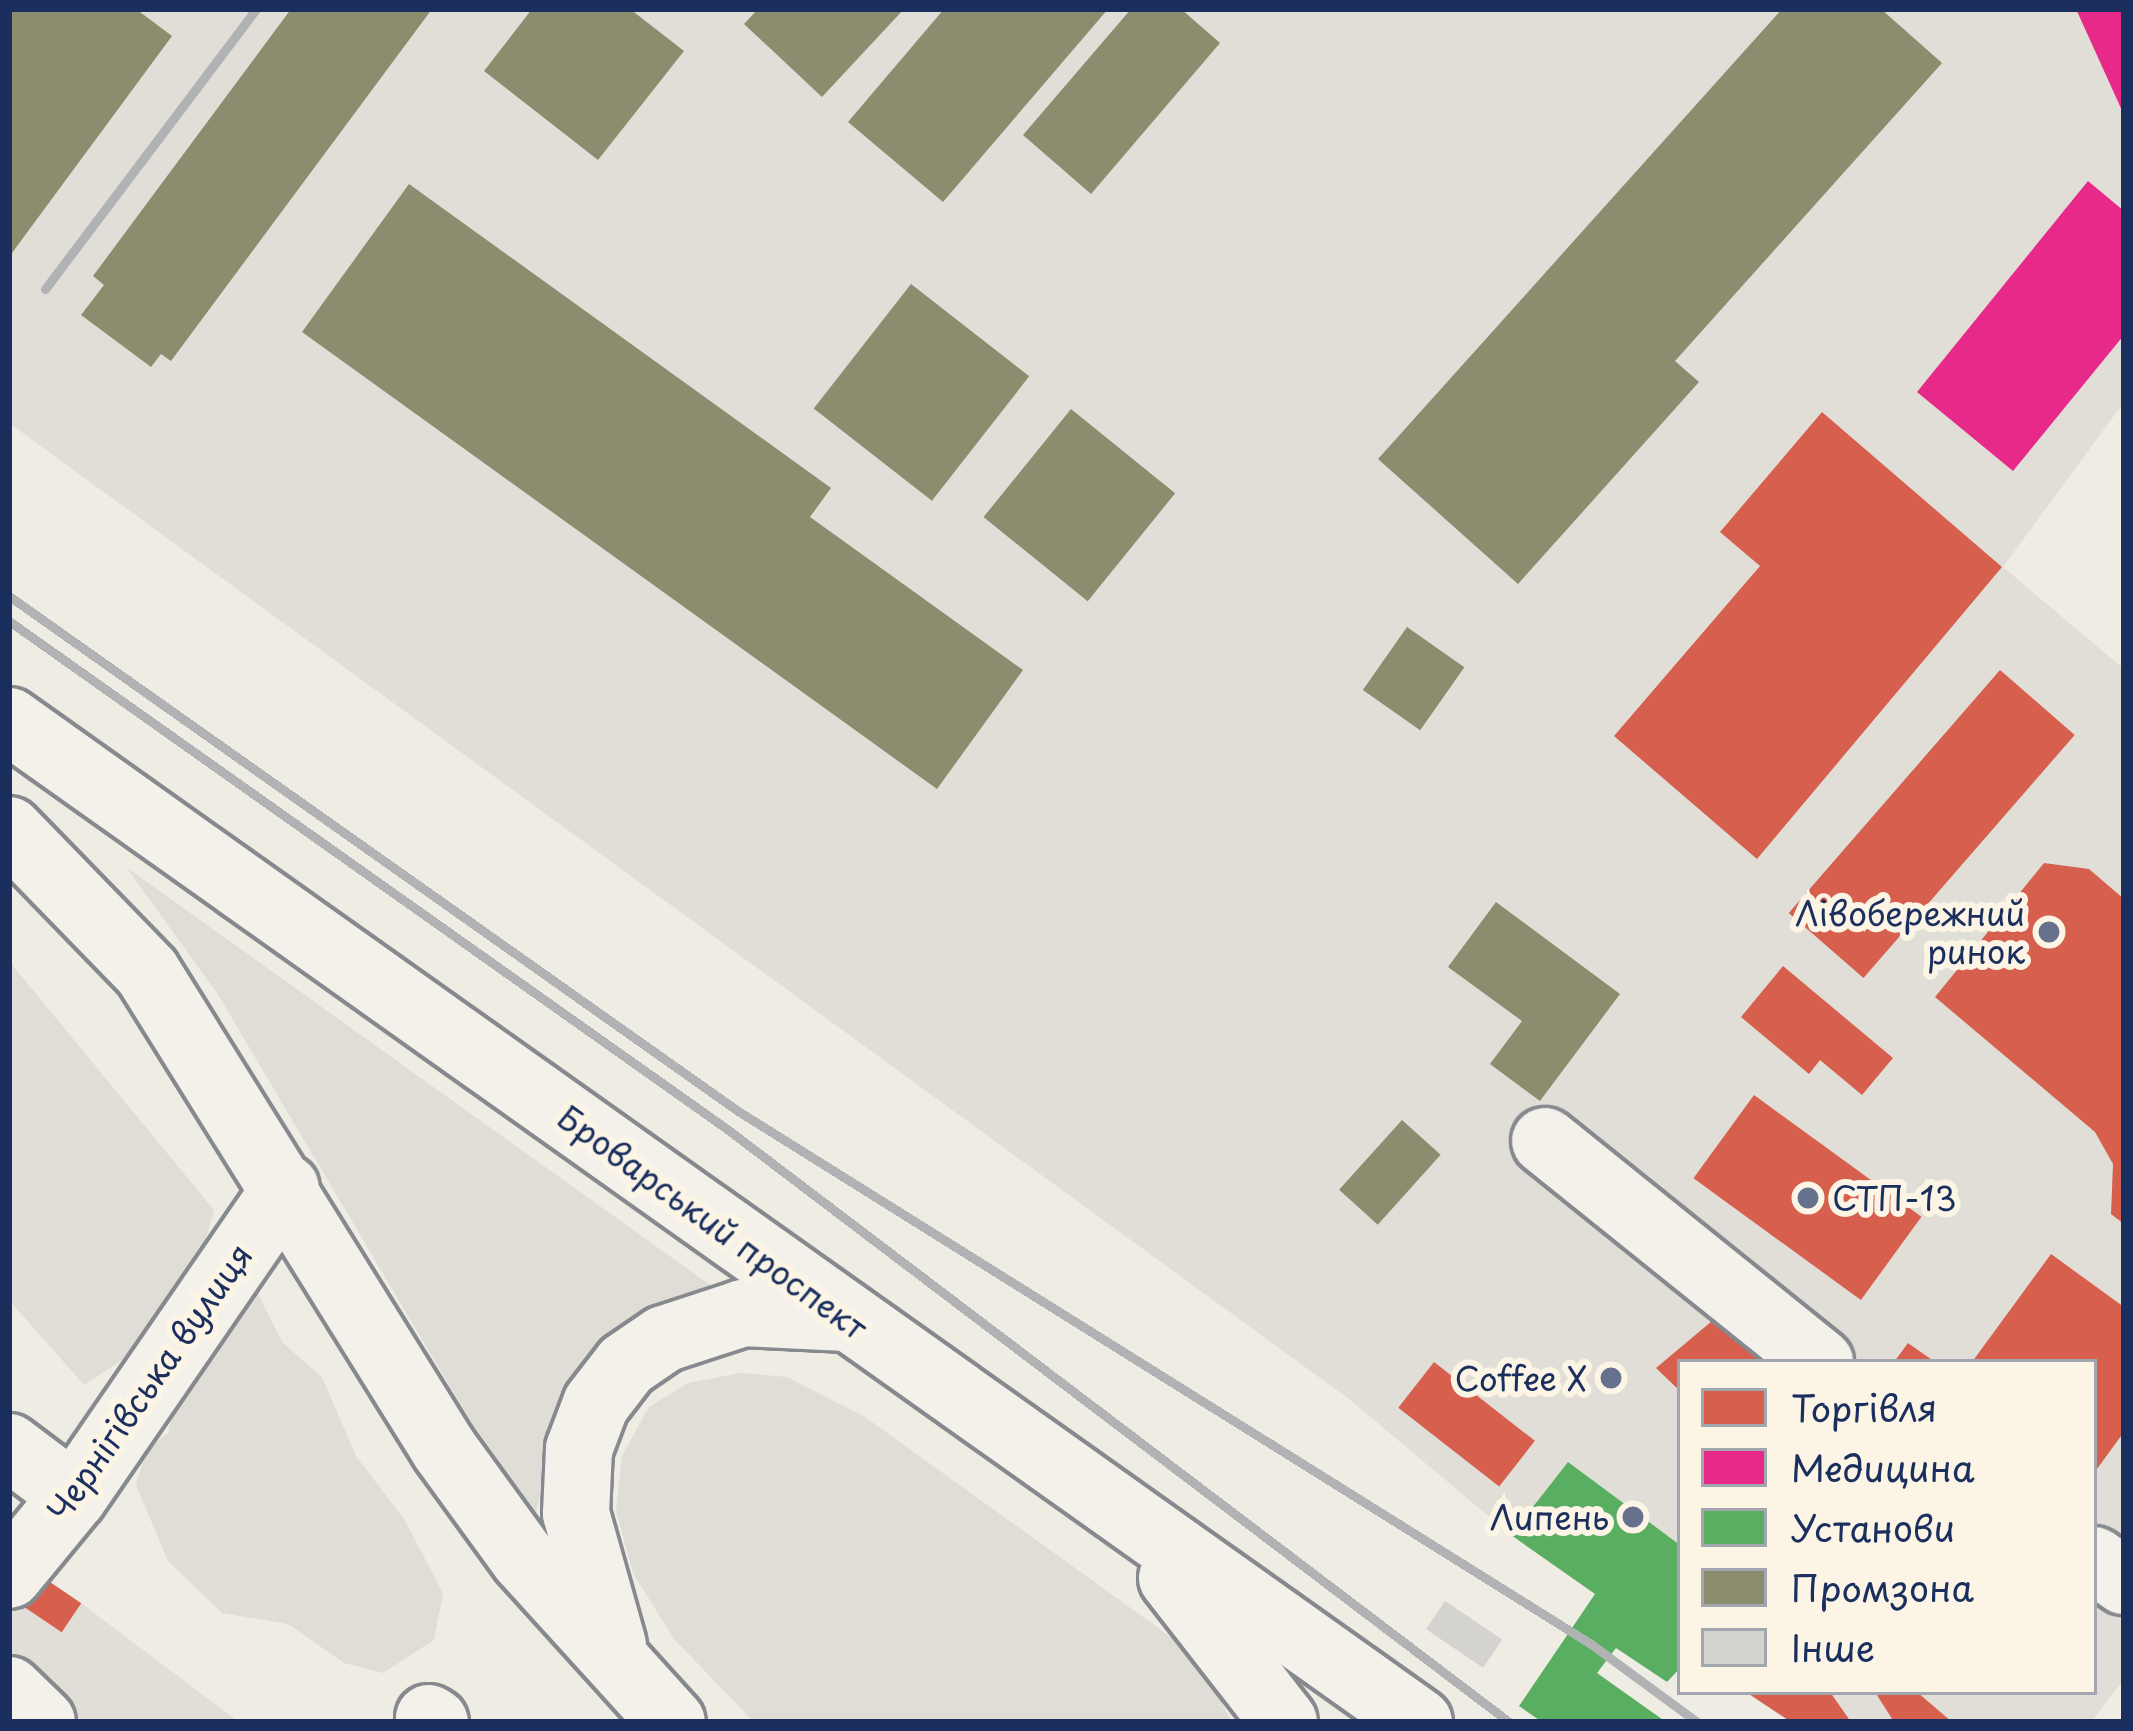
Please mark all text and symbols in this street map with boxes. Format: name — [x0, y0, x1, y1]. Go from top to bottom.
place label: Лівобережний ринок — [1795, 893, 2025, 971]
marker: Лівобережний ринок — [2036, 919, 2062, 945]
street label: Броварський проспект — [551, 1096, 875, 1348]
place label: СТП-13 — [1832, 1178, 1957, 1218]
marker: СТП-13 — [1795, 1185, 1821, 1211]
street label: Чернігівська вулиця — [38, 1235, 260, 1529]
place label: Coffee X — [1450, 1358, 1587, 1398]
legend — [1677, 1359, 2097, 1695]
marker: Coffee X — [1598, 1365, 1624, 1391]
text: Торгівля — [1791, 1380, 1937, 1434]
text: Медицина — [1791, 1440, 1975, 1494]
place label: Липень — [1490, 1497, 1609, 1537]
text: Установи — [1791, 1500, 1955, 1554]
marker: Липень — [1620, 1504, 1646, 1530]
text: Промзона — [1791, 1560, 1974, 1614]
text: Інше — [1791, 1620, 1875, 1674]

